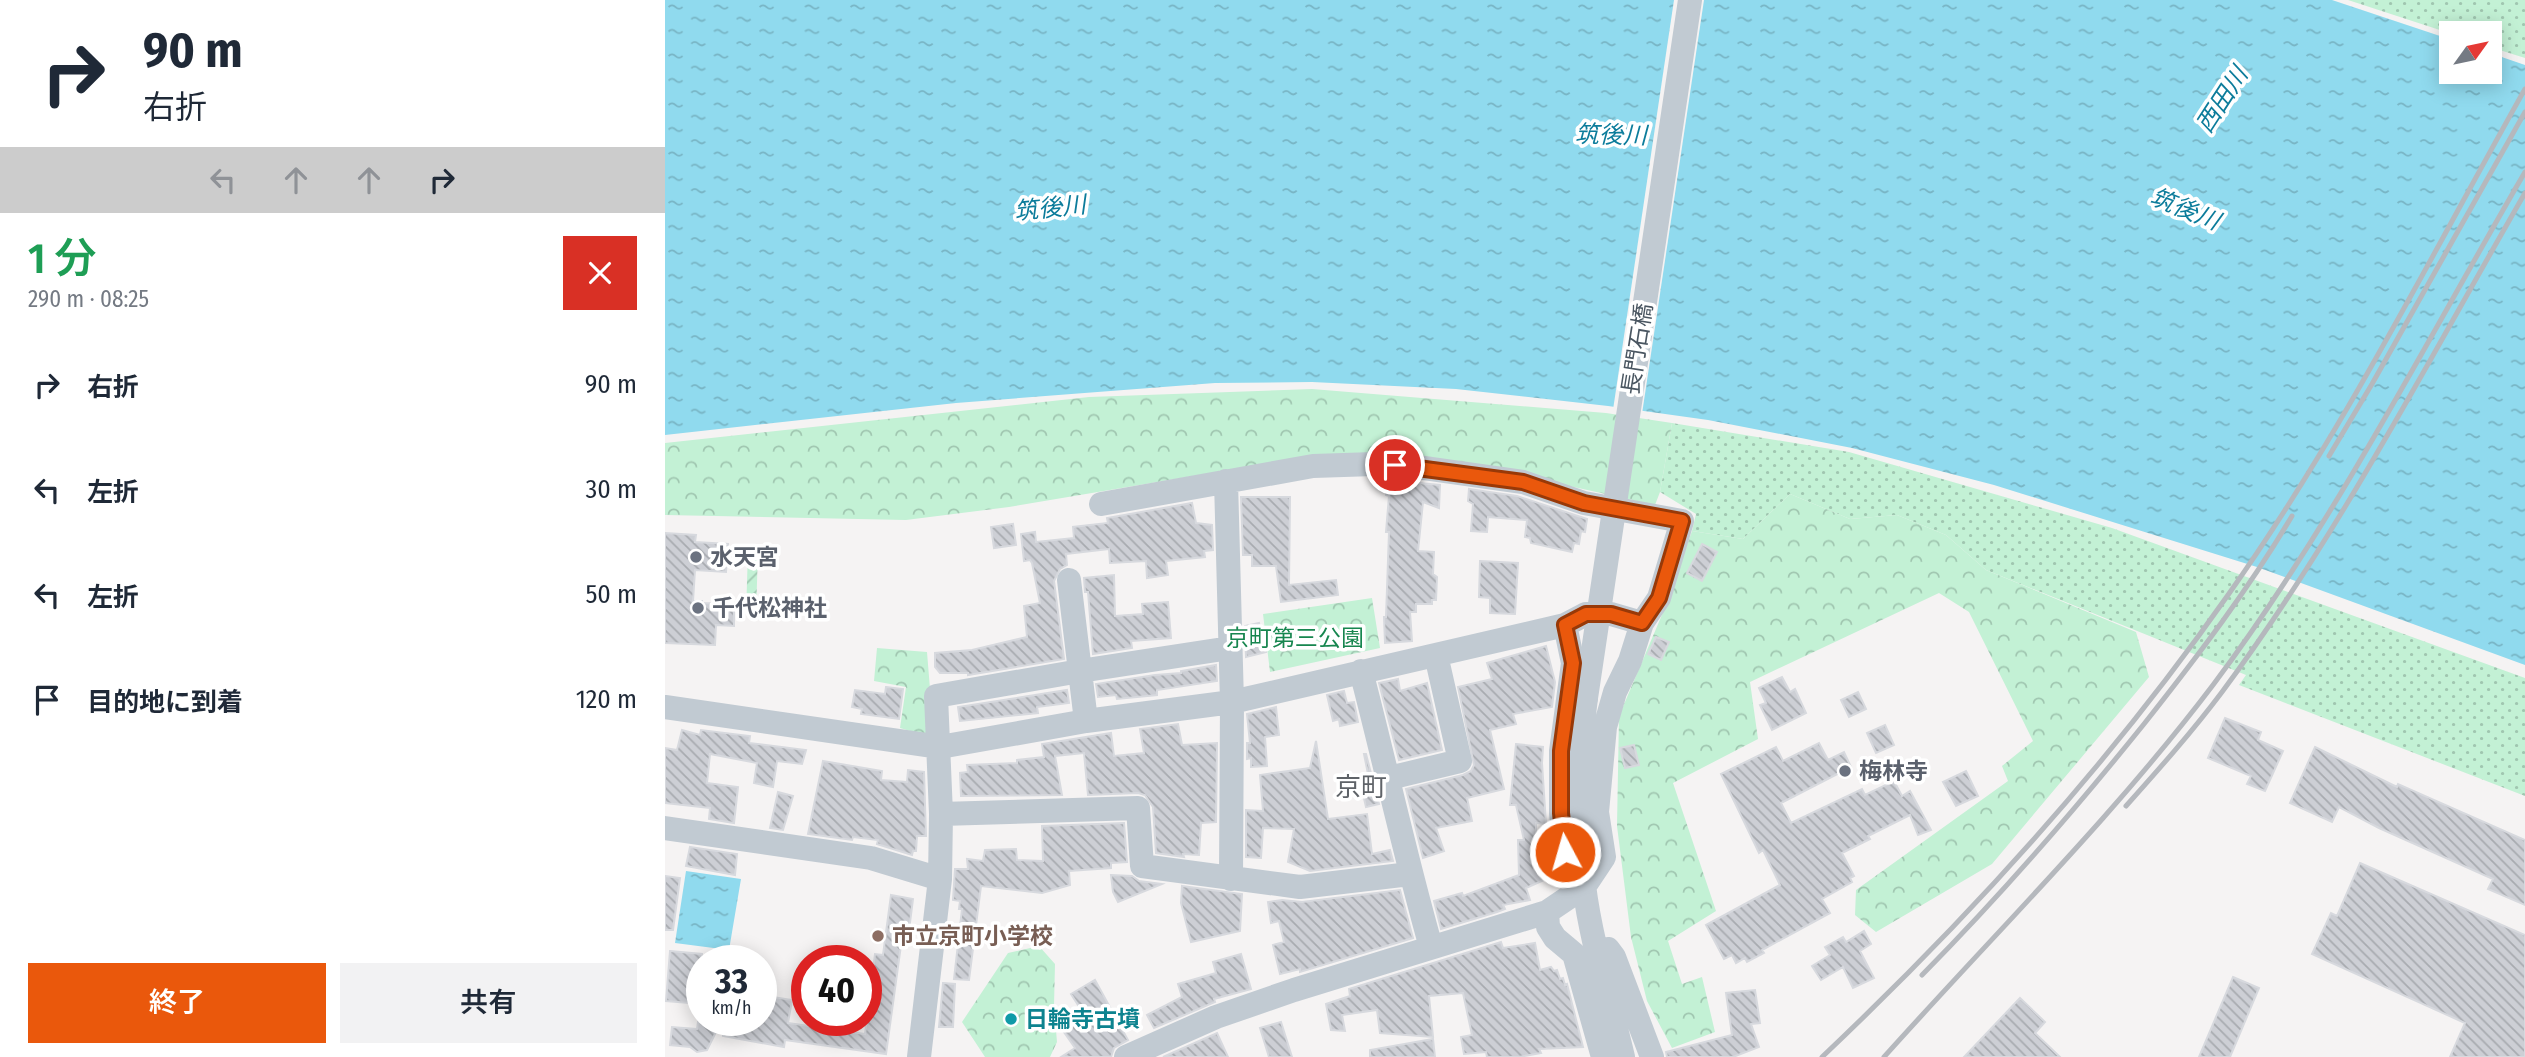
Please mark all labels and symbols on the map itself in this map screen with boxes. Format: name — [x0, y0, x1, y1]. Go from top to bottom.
north arrow — [2439, 21, 2503, 84]
water label: 西田川 — [2191, 60, 2255, 138]
water label: 筑後川 — [1575, 120, 1650, 150]
water label: 筑後川 — [2146, 183, 2226, 237]
water label: 筑後川 — [1013, 190, 1090, 226]
street label: 長門石橋 — [1616, 301, 1658, 397]
pin — [1365, 435, 1425, 495]
place label: 水天宮 — [710, 543, 779, 571]
marker: 水天宮 — [688, 549, 704, 565]
place label: 千代松神社 — [712, 594, 827, 622]
marker: 千代松神社 — [690, 600, 706, 616]
park label: 京町第三公園 — [1226, 624, 1364, 652]
place label: 梅林寺 — [1859, 757, 1928, 785]
marker: 梅林寺 — [1837, 763, 1853, 779]
district label: 京町 — [1335, 772, 1387, 803]
position arrow — [1528, 815, 1602, 889]
place label: 市立京町小学校 — [892, 922, 1053, 950]
marker: 市立京町小学校 — [870, 928, 886, 944]
speed limit sign: 40 — [791, 945, 882, 1036]
place label: 日輪寺古墳 — [1025, 1005, 1140, 1033]
marker: 日輪寺古墳 — [1003, 1011, 1019, 1027]

